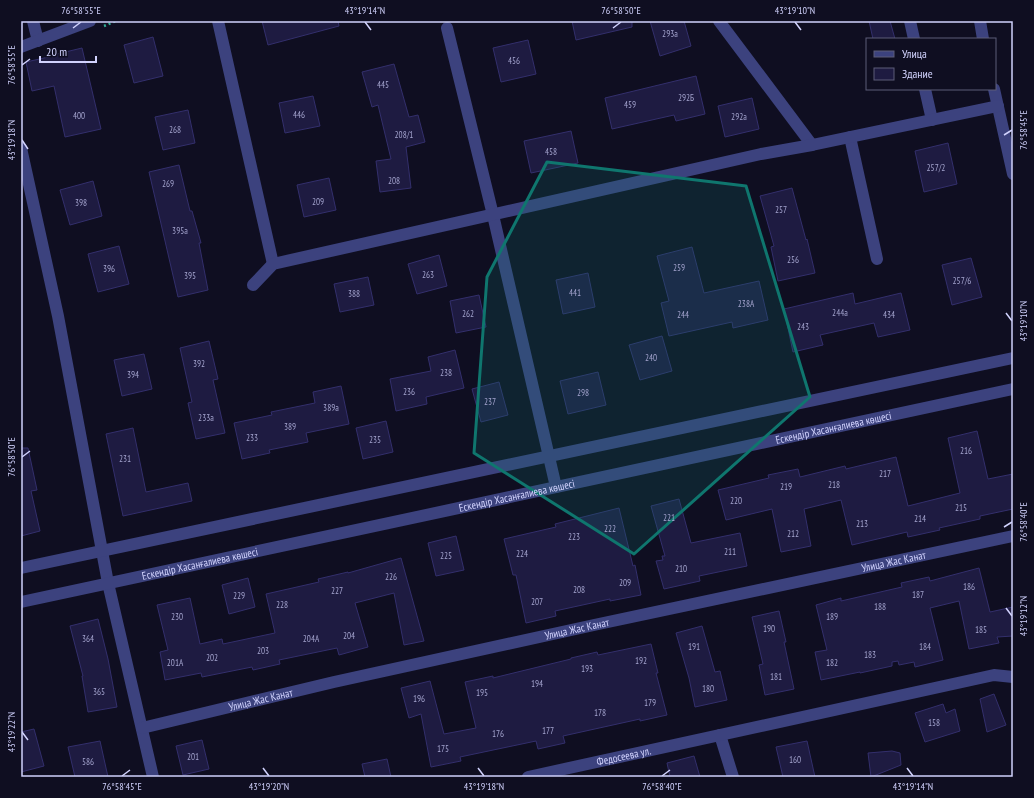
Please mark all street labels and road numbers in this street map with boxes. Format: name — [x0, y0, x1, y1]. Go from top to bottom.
street label: Ескендір Хасанғалиева көшесі — [774, 408, 893, 447]
street label: Ескендір Хасанғалиева көшесі — [457, 476, 576, 515]
street label: Ескендір Хасанғалиева көшесі — [141, 544, 259, 583]
street label: Улица Жас Канат — [860, 548, 928, 575]
street label: Улица Жас Канат — [543, 615, 611, 643]
street label: Улица Жас Канат — [227, 685, 295, 714]
street label: Федосеева ул. — [595, 743, 652, 769]

